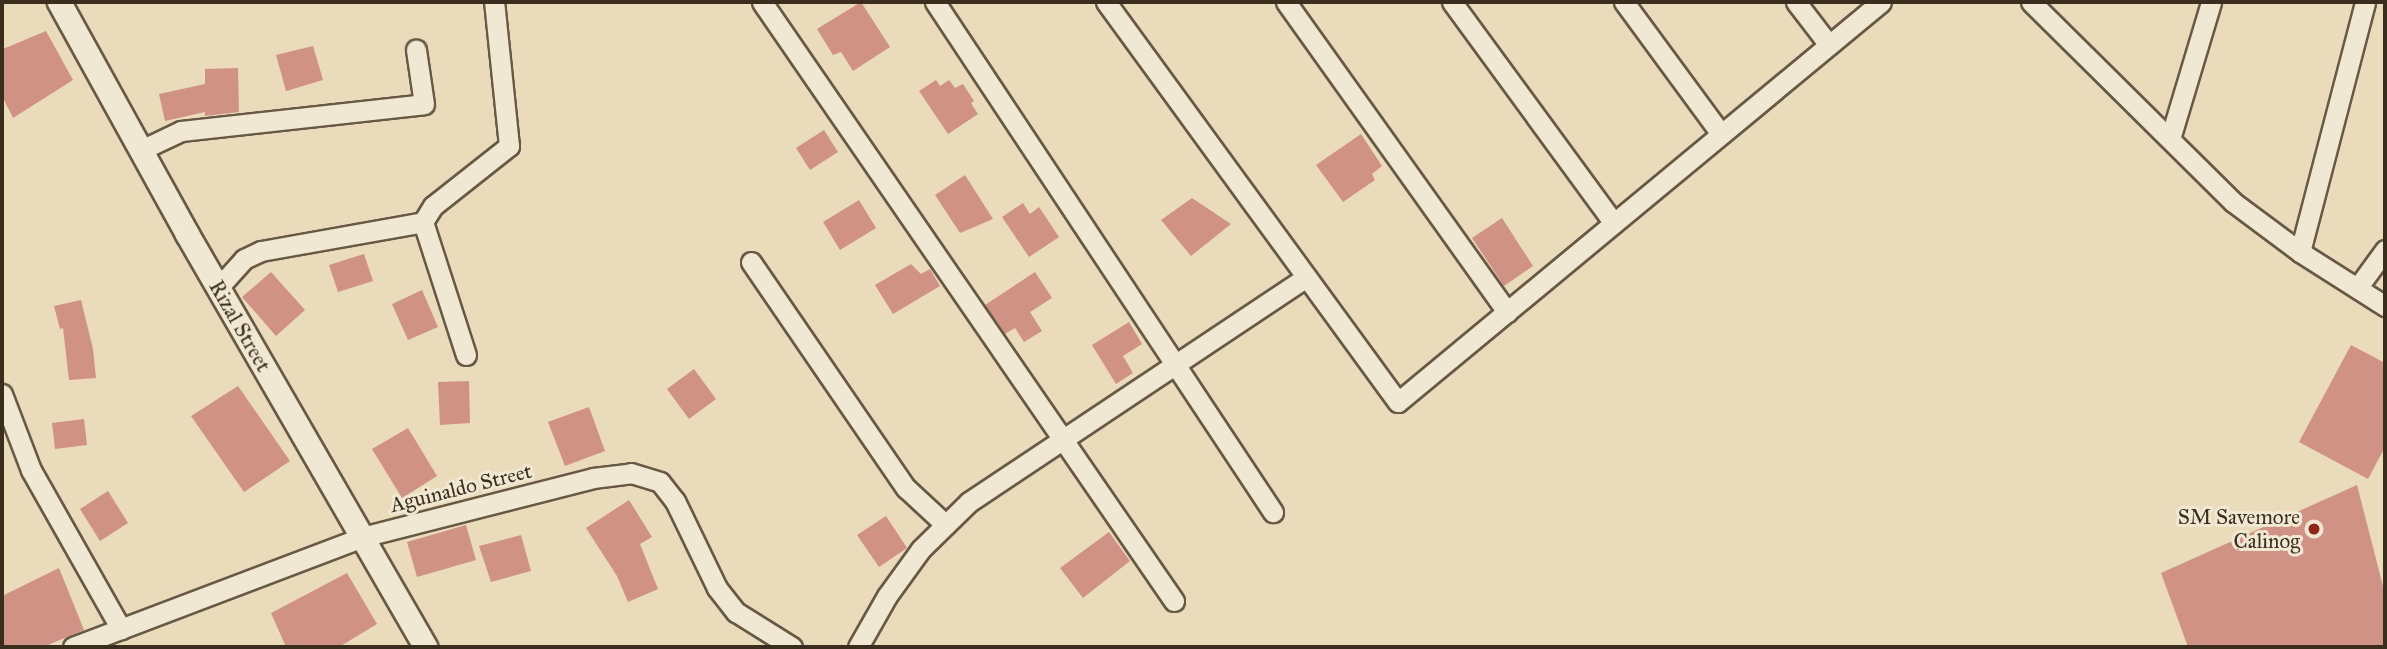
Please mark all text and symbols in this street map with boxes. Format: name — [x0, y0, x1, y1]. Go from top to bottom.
street label: Rizal Street — [204, 276, 276, 376]
street label: Aguinaldo Street — [388, 458, 534, 518]
place label: SM Savemore Calinog — [2178, 504, 2300, 554]
marker: SM Savemore Calinog — [2306, 521, 2322, 537]

